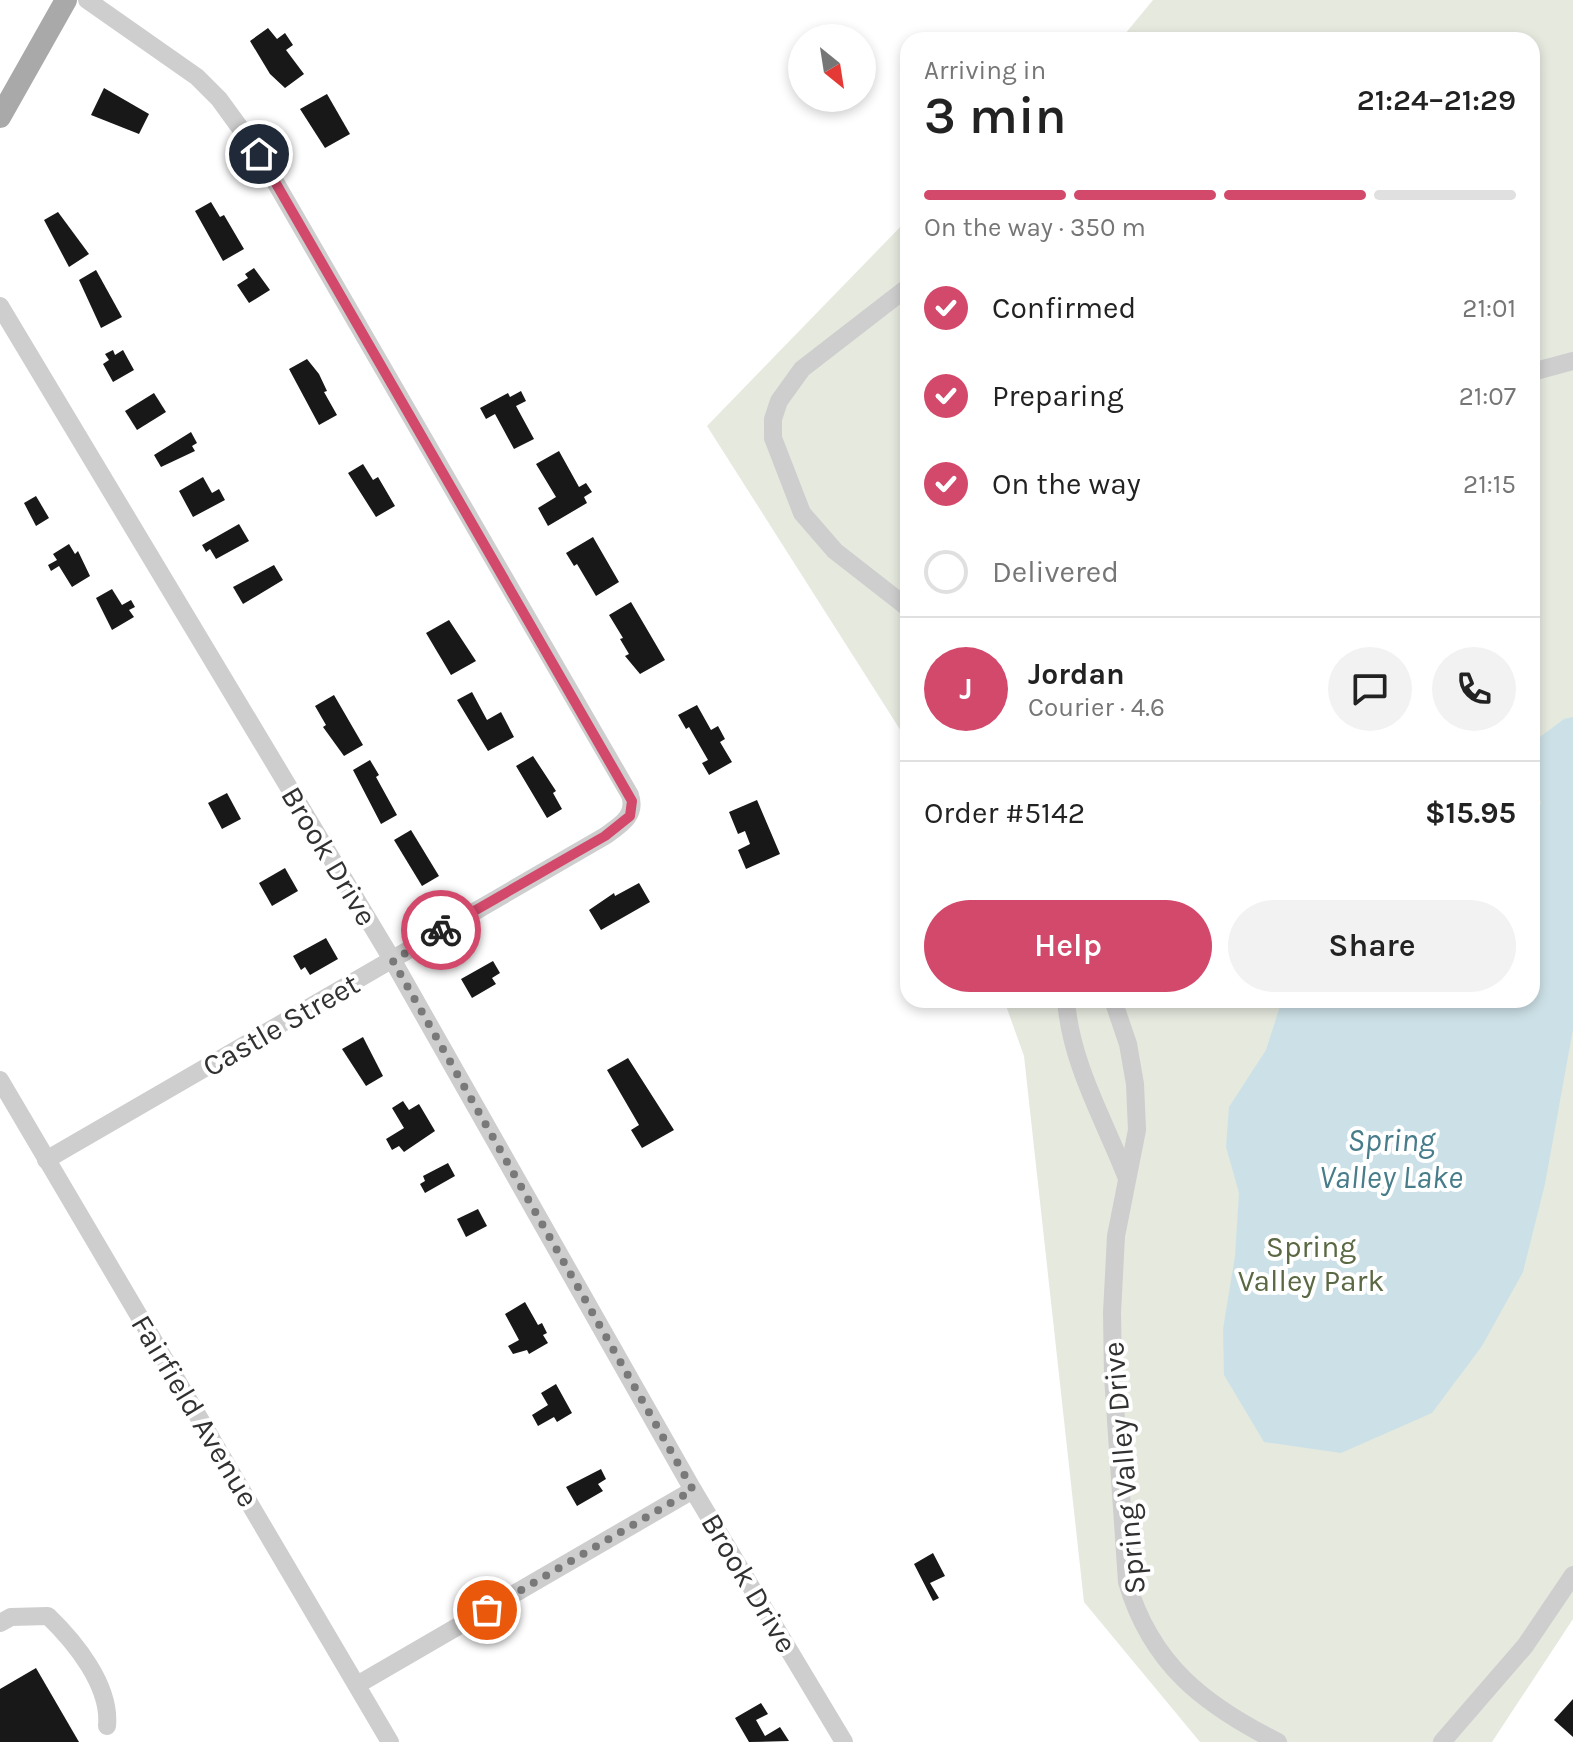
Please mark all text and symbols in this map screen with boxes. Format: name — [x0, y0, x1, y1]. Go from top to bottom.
north arrow — [788, 24, 876, 112]
map controls — [788, 24, 876, 112]
text: Arriving in — [924, 55, 1046, 86]
text: 21:24–21:29 — [1357, 82, 1516, 118]
text: 3 min — [924, 85, 1067, 146]
pin — [225, 120, 293, 188]
icon: home — [237, 132, 281, 176]
text: On the way · 350 m — [924, 212, 1146, 243]
icon: check — [924, 286, 968, 330]
text: Confirmed — [992, 290, 1136, 326]
text: 21:01 — [1462, 293, 1516, 324]
icon: check — [924, 374, 968, 418]
text: Preparing — [992, 378, 1124, 414]
text: 21:07 — [1459, 381, 1516, 412]
icon: check — [924, 462, 968, 506]
text: On the way — [992, 466, 1141, 502]
text: 21:15 — [1463, 469, 1516, 500]
text: Delivered — [992, 554, 1119, 590]
button: chat — [1328, 647, 1412, 731]
button: phone — [1432, 647, 1516, 731]
text: Jordan — [1028, 656, 1125, 692]
text: J — [959, 671, 973, 707]
text: Courier · 4.6 — [1028, 692, 1165, 723]
street label: Brook Drive — [273, 780, 385, 932]
text: Order #5142 — [924, 795, 1085, 831]
text: $15.95 — [1425, 795, 1516, 831]
courier — [401, 890, 481, 970]
button: Help — [924, 900, 1212, 992]
button: Share — [1228, 900, 1516, 992]
icon: bike — [419, 908, 463, 952]
street label: Castle Street — [196, 966, 366, 1084]
water label: Spring Valley Lake — [1319, 1122, 1463, 1196]
park label: Spring Valley Park — [1238, 1229, 1384, 1299]
street label: Fairfield Avenue — [123, 1308, 267, 1514]
street label: Spring Valley Drive — [1095, 1340, 1153, 1596]
street label: Brook Drive — [693, 1507, 805, 1659]
pin — [453, 1576, 521, 1644]
icon: bag — [465, 1588, 509, 1632]

